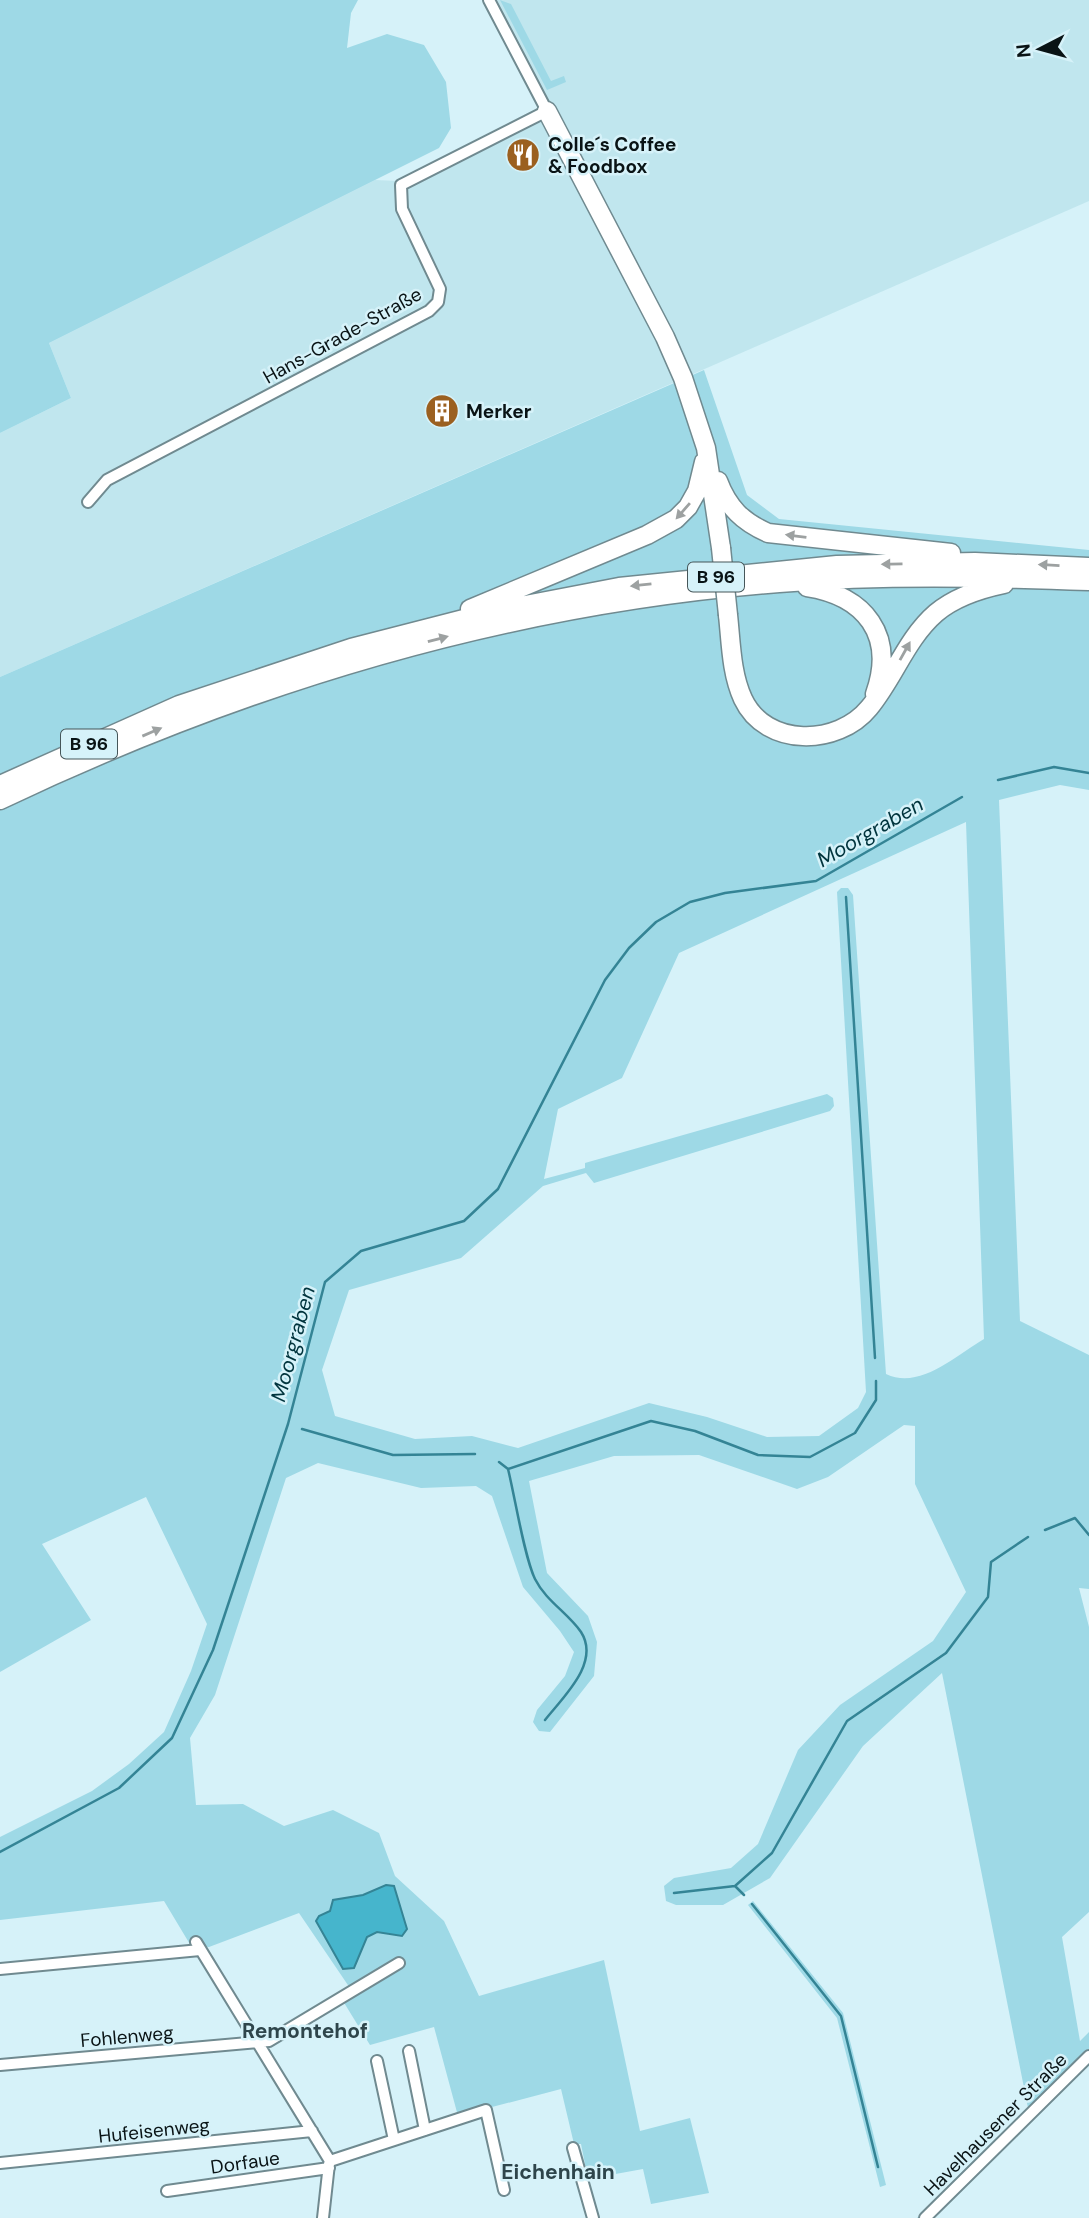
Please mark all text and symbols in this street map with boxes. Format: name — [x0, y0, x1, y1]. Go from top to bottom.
north arrow — [1005, 14, 1075, 84]
text: N — [1010, 43, 1037, 59]
place label: Colle´s Coffee & Foodbox — [548, 132, 676, 179]
restaurant icon: Colle´s Coffee & Foodbox — [504, 136, 542, 174]
street label: Hans-Grade-Straße — [258, 281, 426, 389]
building icon: Merker — [423, 392, 461, 430]
place label: Merker — [466, 399, 532, 424]
one-way arrow — [675, 502, 691, 520]
one-way arrow — [785, 531, 807, 542]
one-way arrow — [881, 558, 903, 569]
one-way arrow — [1038, 559, 1060, 570]
road number: B 96 — [688, 562, 744, 592]
one-way arrow — [630, 579, 652, 590]
one-way arrow — [428, 634, 449, 644]
one-way arrow — [899, 641, 911, 661]
one-way arrow — [141, 726, 162, 737]
road number: B 96 — [61, 730, 117, 758]
water label: Moorgraben — [812, 790, 928, 874]
water label: Moorgraben — [264, 1283, 322, 1405]
district label: Remontehof — [242, 2017, 368, 2045]
street label: Fohlenweg — [79, 2020, 175, 2053]
street label: Havelhausener Straße — [918, 2047, 1072, 2201]
street label: Hufeisenweg — [97, 2112, 211, 2149]
street label: Dorfaue — [209, 2145, 281, 2180]
district label: Eichenhain — [501, 2158, 615, 2186]

